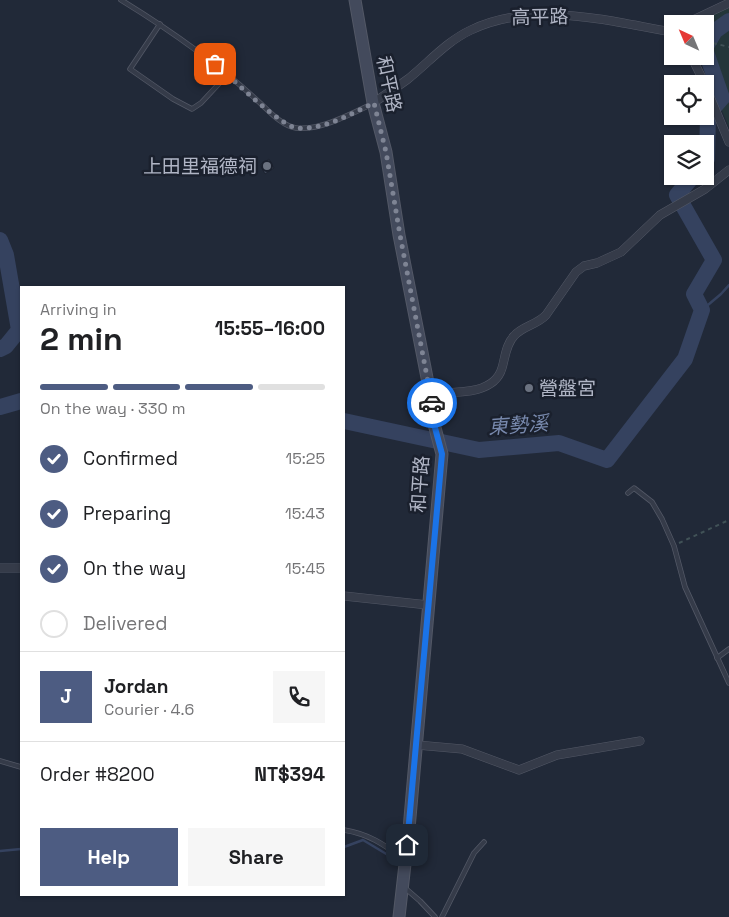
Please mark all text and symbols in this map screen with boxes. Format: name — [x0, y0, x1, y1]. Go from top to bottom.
street label: 高平路 — [511, 4, 569, 30]
north arrow — [664, 15, 714, 65]
map controls — [664, 15, 714, 185]
pin — [194, 43, 236, 85]
icon: bag — [201, 50, 229, 78]
street label: 和平路 — [371, 54, 407, 114]
button: locate — [664, 75, 714, 125]
button: layers — [664, 135, 714, 185]
place label: 上田里福德祠 — [143, 154, 257, 179]
marker: 上田里福德祠 — [261, 160, 273, 172]
text: Arriving in — [40, 299, 117, 320]
text: 15:55–16:00 — [215, 316, 325, 341]
text: 2 min — [40, 319, 123, 359]
place label: 營盤宮 — [539, 376, 596, 401]
courier — [407, 378, 457, 428]
marker: 營盤宮 — [523, 382, 535, 394]
icon: car — [418, 389, 446, 417]
text: On the way · 330 m — [40, 398, 186, 419]
water label: 東勢溪 — [487, 410, 552, 440]
icon: check — [40, 445, 68, 473]
text: Confirmed — [83, 446, 178, 471]
text: 15:25 — [285, 448, 325, 469]
street label: 和平路 — [406, 455, 434, 513]
icon: check — [40, 500, 68, 528]
text: Preparing — [83, 501, 171, 526]
text: 15:43 — [285, 503, 325, 524]
icon: check — [40, 555, 68, 583]
text: On the way — [83, 556, 186, 581]
text: 15:45 — [285, 558, 325, 579]
text: Delivered — [83, 611, 168, 636]
button: phone — [273, 671, 325, 723]
text: Jordan — [104, 674, 169, 699]
text: J — [60, 684, 72, 709]
text: Courier · 4.6 — [104, 699, 194, 720]
text: Order #8200 — [40, 762, 155, 787]
text: NT$394 — [254, 762, 325, 787]
pin — [386, 824, 428, 866]
button: Help — [40, 828, 178, 886]
button: Share — [188, 828, 325, 886]
icon: home — [393, 831, 421, 859]

